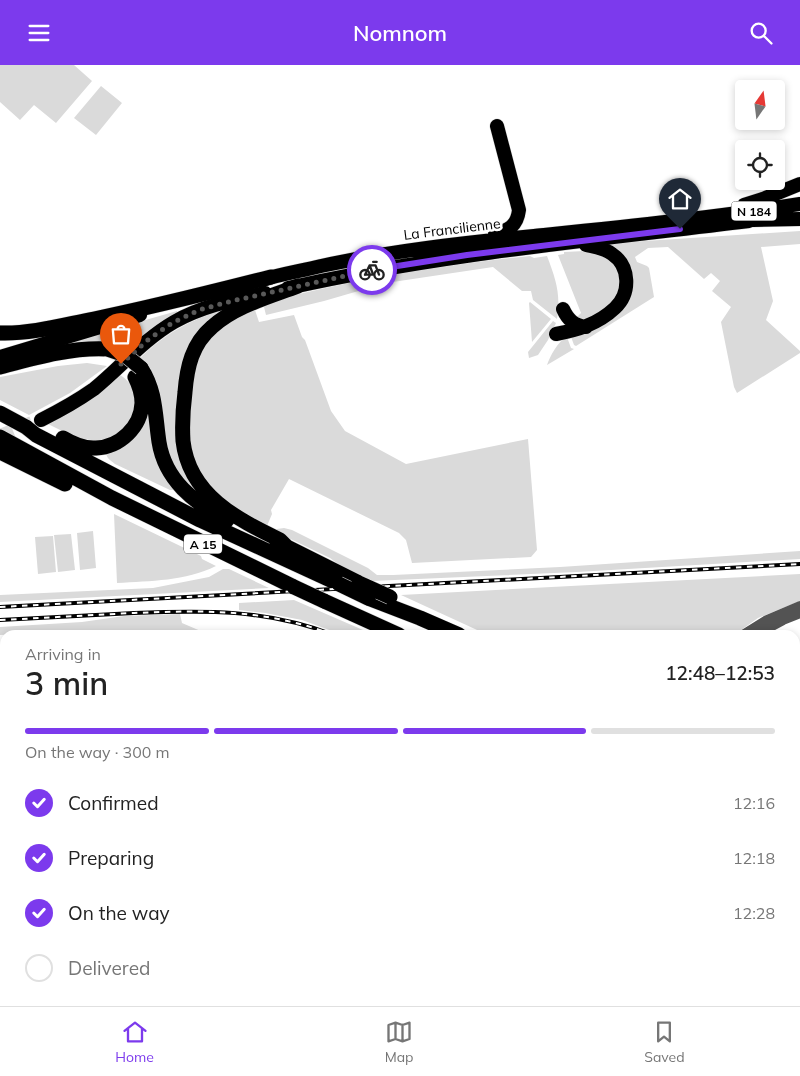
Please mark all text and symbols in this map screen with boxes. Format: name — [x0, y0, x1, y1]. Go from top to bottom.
icon: menu — [25, 19, 53, 47]
text: Nomnom — [353, 19, 447, 47]
icon: search — [747, 19, 775, 47]
north arrow — [735, 80, 785, 130]
map controls — [735, 80, 785, 190]
button: locate — [735, 140, 785, 190]
pin — [659, 178, 701, 229]
icon: home — [666, 185, 694, 213]
road number: N 184 — [732, 201, 776, 221]
street label: La Francilienne — [402, 214, 502, 244]
courier — [347, 245, 397, 295]
icon: bike — [358, 256, 386, 284]
pin — [100, 313, 142, 364]
icon: bag — [107, 320, 135, 348]
road number: A 15 — [184, 534, 222, 553]
text: Arriving in — [25, 644, 101, 664]
text: 12:48–12:53 — [665, 661, 775, 685]
text: 3 min — [25, 663, 108, 703]
text: On the way · 300 m — [25, 742, 170, 762]
icon: check — [25, 789, 53, 817]
text: Confirmed — [68, 791, 159, 815]
text: 12:16 — [733, 793, 775, 813]
icon: check — [25, 844, 53, 872]
text: Preparing — [68, 846, 154, 870]
text: 12:18 — [733, 848, 775, 868]
icon: check — [25, 899, 53, 927]
text: On the way — [68, 901, 170, 925]
text: 12:28 — [733, 903, 775, 923]
text: Delivered — [68, 956, 150, 980]
tab: Home — [115, 1018, 154, 1066]
tab: Map — [385, 1018, 414, 1066]
tab: Saved — [644, 1018, 685, 1066]

